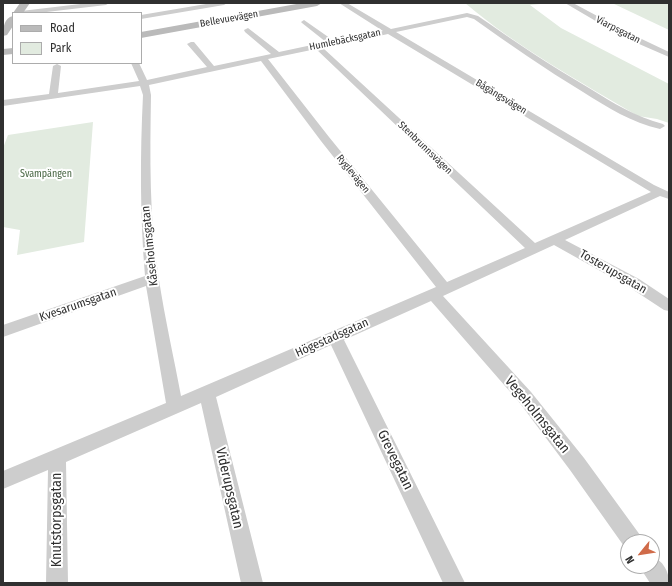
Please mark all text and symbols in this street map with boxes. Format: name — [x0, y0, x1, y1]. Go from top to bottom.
street label: Bellevuevägen — [199, 8, 259, 30]
legend — [12, 12, 142, 64]
street label: Viarpsgatan — [594, 14, 642, 46]
text: Road — [50, 21, 75, 35]
street label: Humlebäcksgatan — [308, 27, 382, 53]
text: Park — [50, 41, 71, 55]
street label: Bågängsvägen — [473, 77, 529, 117]
street label: Stenbrunnsvägen — [395, 119, 455, 177]
street label: Ryglevägen — [334, 152, 372, 196]
park label: Svampängen — [20, 168, 72, 180]
street label: Kåseholmsgatan — [139, 205, 161, 287]
street label: Tosterupsgatan — [577, 247, 649, 297]
street label: Kvesarumsgatan — [38, 285, 118, 325]
street label: Högestadsgatan — [293, 315, 371, 361]
street label: Vegeholmsgatan — [501, 373, 573, 457]
street label: Grevegatan — [373, 427, 417, 493]
street label: Viderupsgatan — [212, 446, 246, 530]
street label: Knutstorpsgatan — [49, 473, 65, 567]
north arrow — [620, 534, 660, 574]
text: N — [623, 554, 637, 566]

